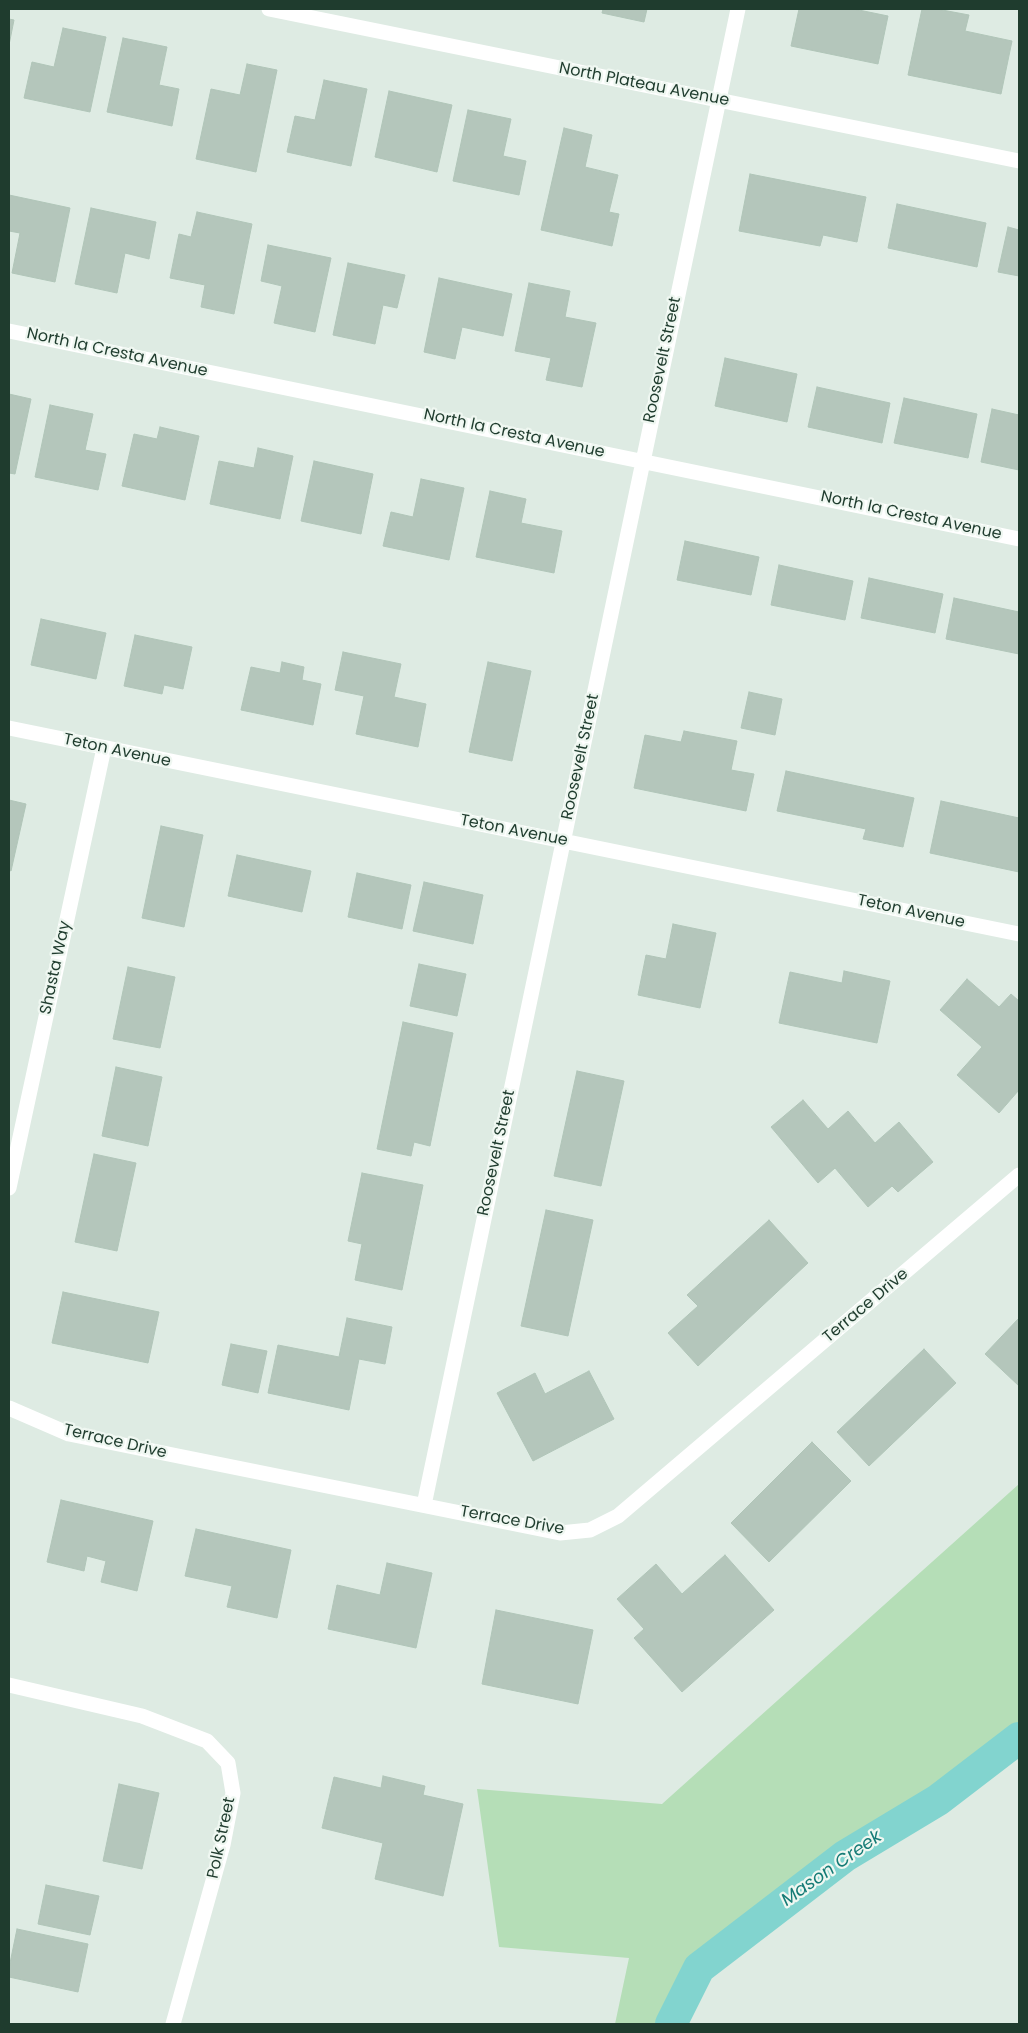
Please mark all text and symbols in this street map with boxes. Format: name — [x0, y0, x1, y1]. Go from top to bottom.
street label: North Plateau Avenue — [557, 59, 731, 111]
street label: Roosevelt Street — [640, 295, 686, 425]
street label: North la Cresta Avenue — [25, 324, 209, 382]
street label: North la Cresta Avenue — [422, 405, 606, 463]
street label: North la Cresta Avenue — [819, 487, 1003, 545]
street label: Roosevelt Street — [558, 692, 604, 822]
street label: Teton Avenue — [62, 730, 172, 772]
street label: Teton Avenue — [459, 811, 569, 851]
street label: Teton Avenue — [856, 891, 966, 933]
street label: Shasta Way — [37, 919, 75, 1017]
street label: Roosevelt Street — [474, 1088, 520, 1218]
street label: Terrace Drive — [819, 1265, 913, 1347]
street label: Terrace Drive — [62, 1421, 168, 1463]
street label: Terrace Drive — [458, 1502, 566, 1540]
street label: Polk Street — [204, 1796, 240, 1880]
water label: Mason Creek — [778, 1826, 886, 1912]

